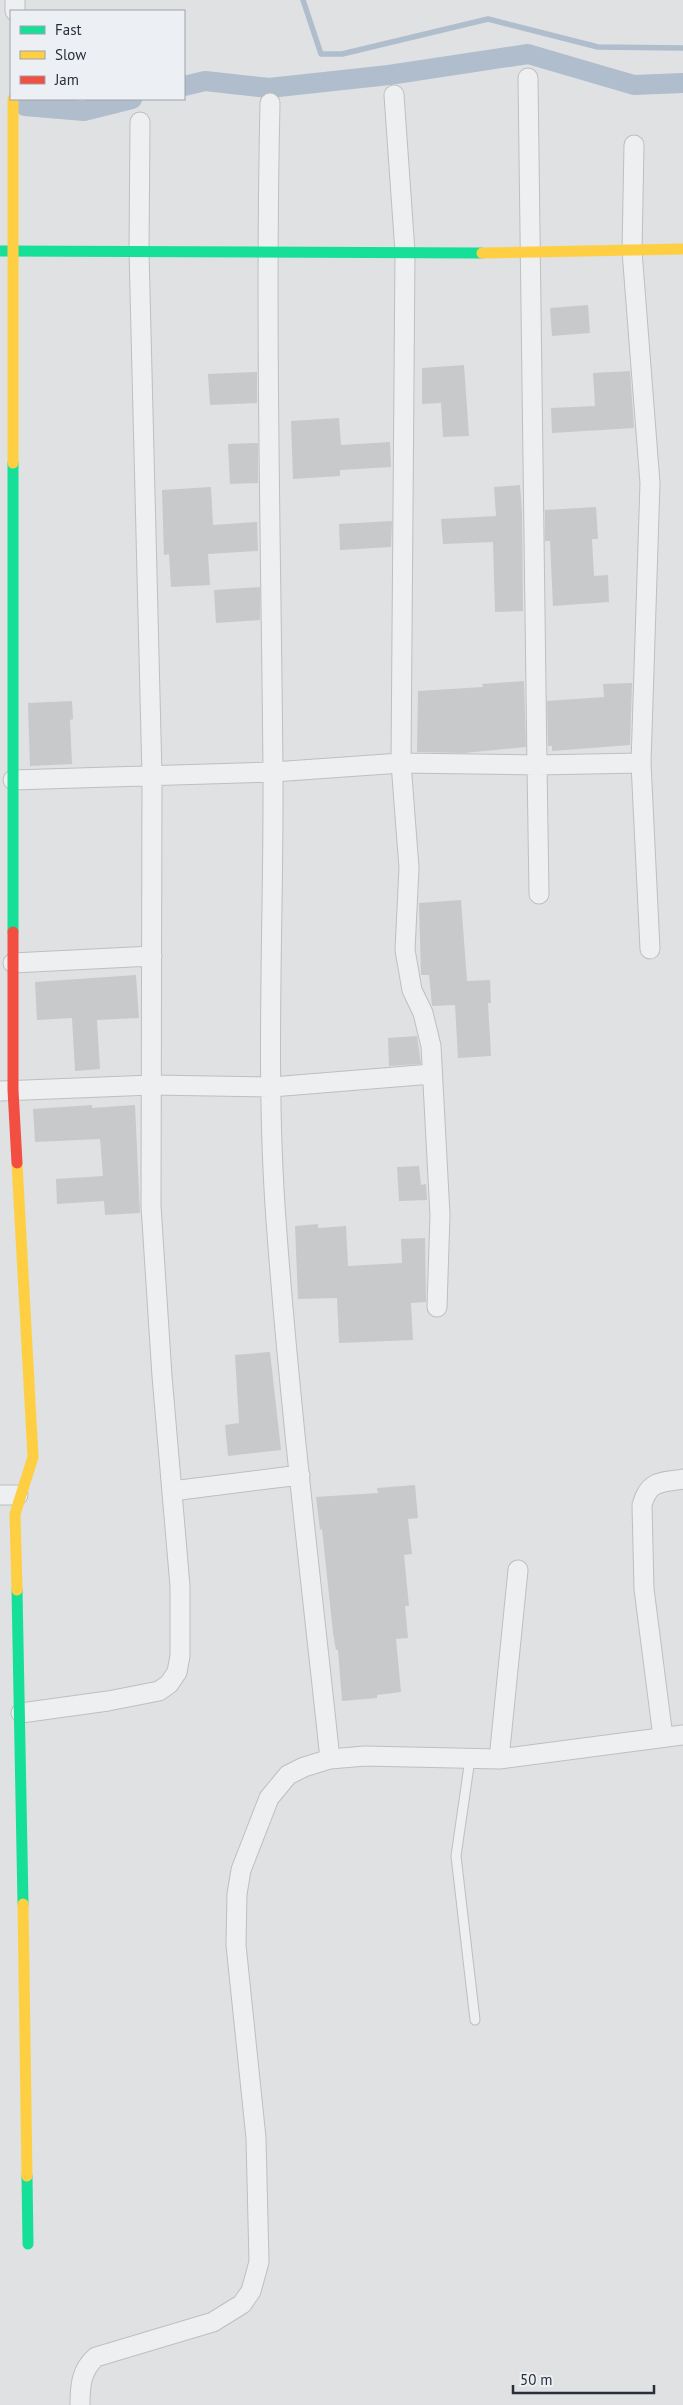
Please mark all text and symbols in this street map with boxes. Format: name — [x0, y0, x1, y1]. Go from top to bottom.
legend — [10, 10, 185, 100]
text: Fast — [55, 20, 82, 39]
text: Slow — [55, 45, 86, 64]
text: Jam — [54, 70, 79, 89]
scale bar — [513, 2362, 654, 2394]
text: 50 m — [520, 2370, 553, 2389]

